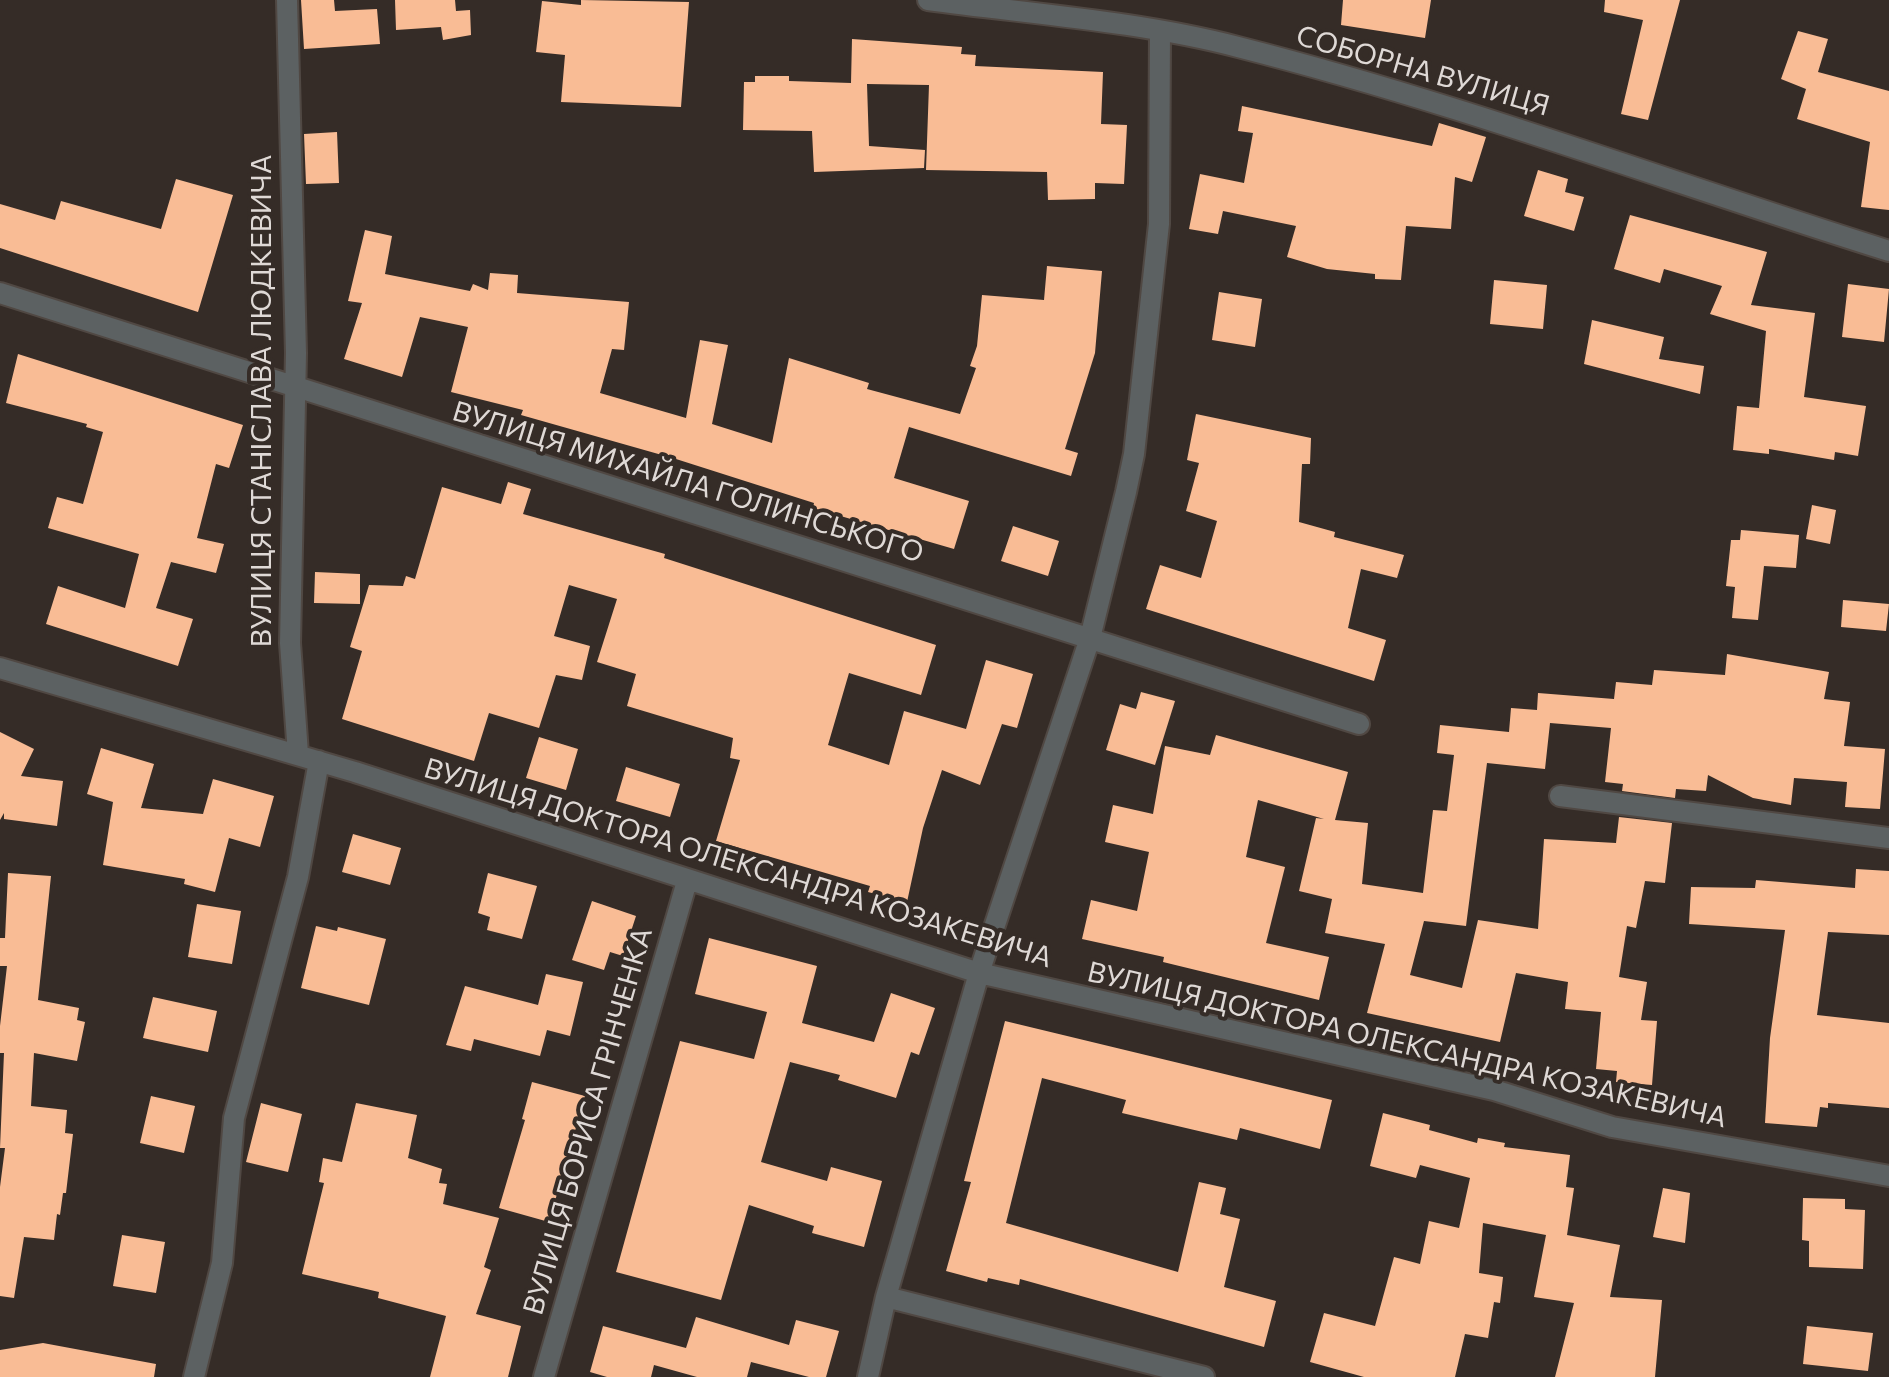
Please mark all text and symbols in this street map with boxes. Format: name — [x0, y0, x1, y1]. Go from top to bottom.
street label: СОБОРНА ВУЛИЦЯ — [1292, 19, 1554, 123]
street label: ВУЛИЦЯ СТАНІСЛАВА ЛЮДКЕВИЧА — [245, 155, 279, 647]
street label: ВУЛИЦЯ МИХАЙЛА ГОЛИНСЬКОГО — [449, 394, 927, 570]
street label: ВУЛИЦЯ ДОКТОРА ОЛЕКСАНДРА КОЗАКЕВИЧА — [420, 751, 1056, 975]
street label: ВУЛИЦЯ БОРИСА ГРІНЧЕНКА — [517, 923, 659, 1319]
street label: ВУЛИЦЯ ДОКТОРА ОЛЕКСАНДРА КОЗАКЕВИЧА — [1084, 955, 1730, 1135]

